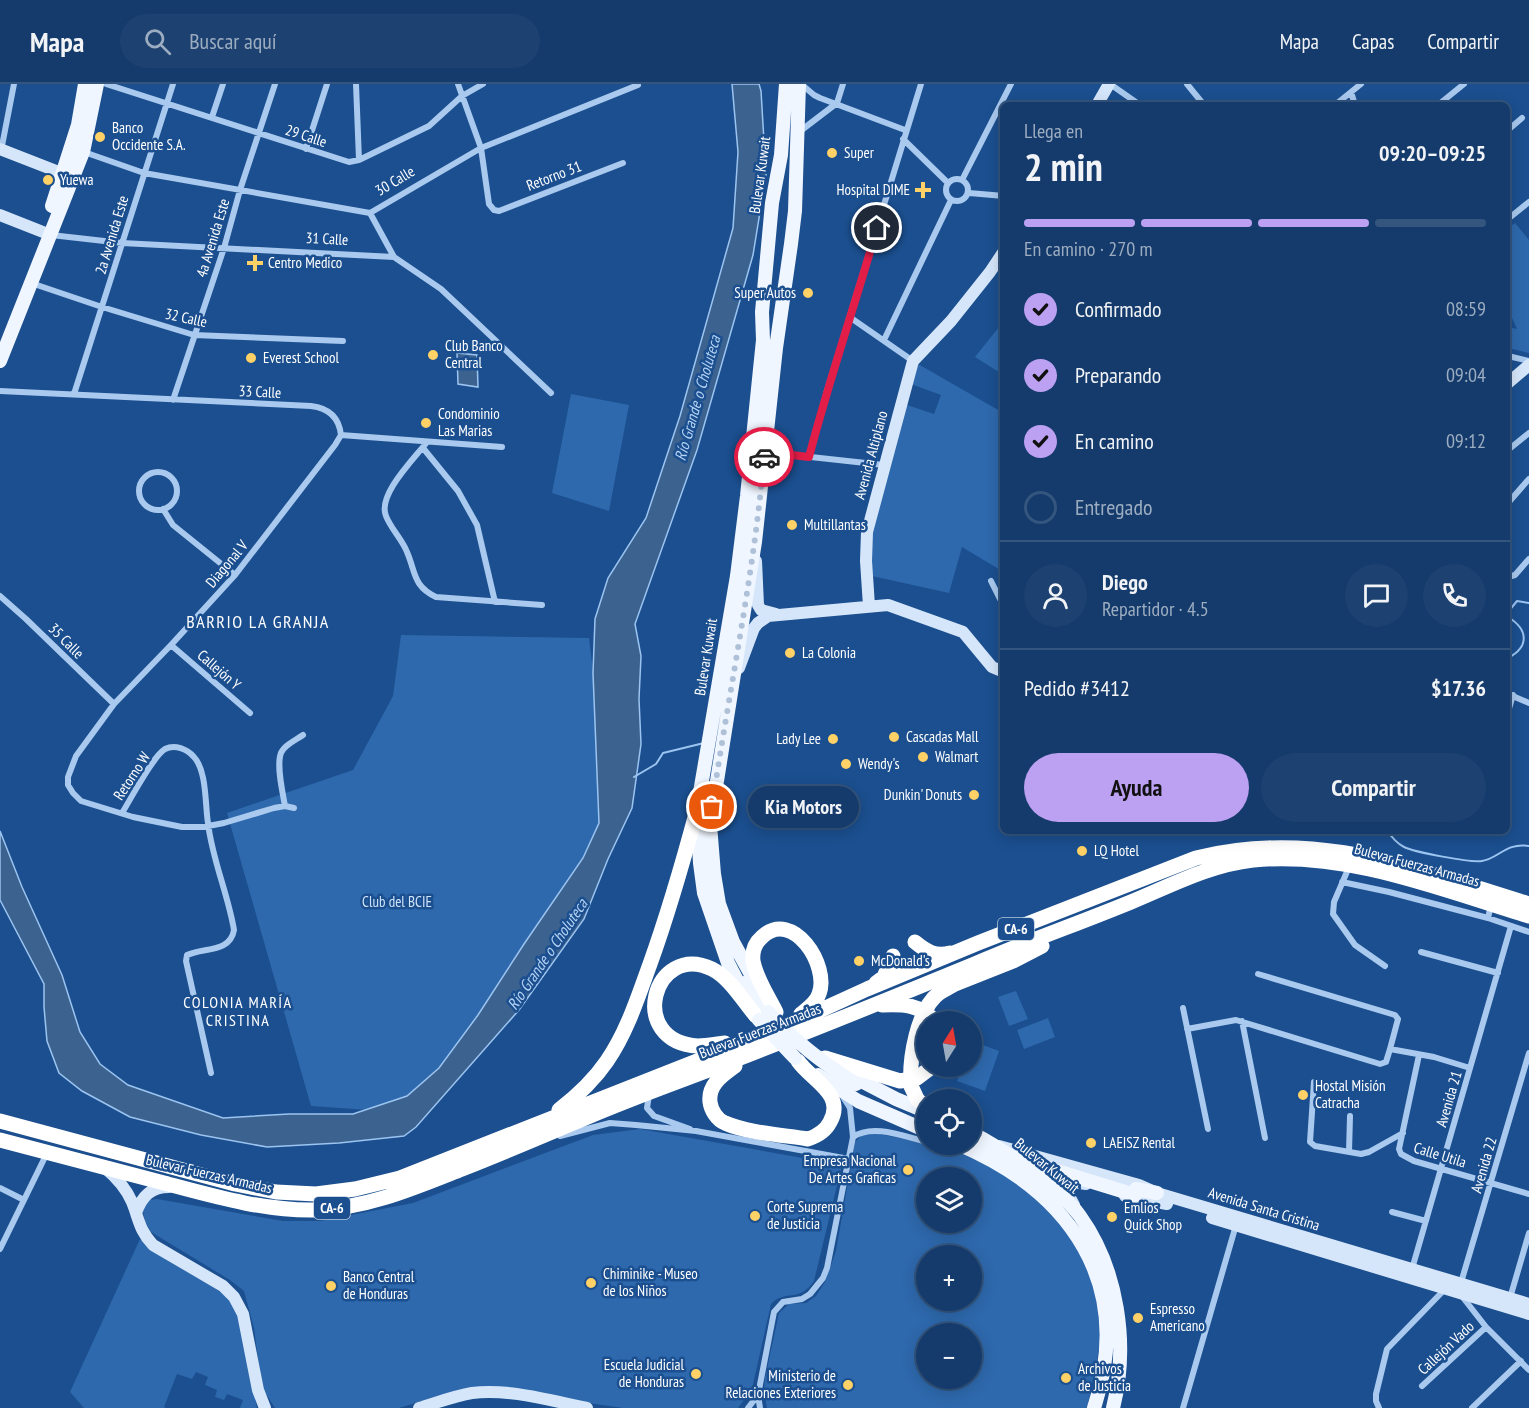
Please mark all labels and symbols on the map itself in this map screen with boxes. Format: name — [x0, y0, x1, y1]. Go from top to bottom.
place label: Banco Occidente S.A. — [112, 118, 186, 154]
street label: 29 Calle — [283, 120, 329, 151]
marker: Banco Occidente S.A. — [93, 130, 107, 144]
street label: Bulevar Kuwait — [745, 135, 774, 215]
place label: Super — [844, 143, 875, 162]
marker: Super — [825, 146, 839, 160]
street label: Retorno 31 — [524, 156, 584, 195]
street label: 30 Calle — [372, 161, 418, 200]
place label: Yuewa — [60, 170, 93, 189]
marker: Yuewa — [41, 173, 55, 187]
place label: Hospital DIME — [836, 180, 910, 199]
marker: Hospital DIME — [914, 181, 932, 199]
street label: 2a Avenida Este — [91, 193, 133, 277]
street label: 4a Avenida Este — [192, 196, 234, 280]
pin — [851, 202, 902, 253]
street label: 31 Calle — [305, 228, 349, 249]
place label: Centro Medico — [268, 253, 342, 272]
marker: Centro Medico — [246, 254, 264, 272]
place label: Super Autos — [734, 283, 796, 302]
marker: Super Autos — [801, 286, 815, 300]
street label: 32 Calle — [163, 304, 209, 331]
water label: Río Grande o Choluteca — [670, 332, 725, 463]
place label: Club Banco Central — [445, 336, 503, 372]
place label: Everest School — [263, 348, 339, 367]
marker: Club Banco Central — [426, 348, 440, 362]
marker: Everest School — [244, 351, 258, 365]
street label: 33 Calle — [238, 381, 282, 402]
place label: Condominio Las Marias — [438, 404, 500, 440]
street label: Avenida Altiplano — [850, 409, 891, 501]
marker: Condominio Las Marias — [419, 416, 433, 430]
courier — [734, 427, 794, 487]
place label: Multillantas — [804, 515, 866, 534]
marker: Multillantas — [785, 518, 799, 532]
street label: Diagonal V — [201, 536, 252, 591]
district label: BARRIO LA GRANJA — [186, 610, 330, 633]
street label: Bulevar Kuwait — [690, 617, 721, 697]
street label: 35 Calle — [45, 619, 88, 662]
place label: La Colonia — [802, 643, 856, 662]
street label: Callejón Y — [194, 645, 245, 694]
marker: La Colonia — [783, 646, 797, 660]
place label: Cascadas Mall — [906, 727, 979, 746]
place label: Lady Lee — [776, 729, 821, 748]
marker: Cascadas Mall — [887, 730, 901, 744]
marker: Lady Lee — [826, 732, 840, 746]
place label: Walmart — [935, 747, 978, 766]
street label: Retorno W — [109, 748, 154, 803]
marker: Walmart — [916, 750, 930, 764]
place label: Wendy's — [858, 754, 899, 773]
marker: Wendy's — [839, 757, 853, 771]
pin — [686, 781, 737, 832]
place label: Dunkin' Donuts — [884, 785, 962, 804]
callout: Kia Motors — [748, 786, 859, 828]
marker: Dunkin' Donuts — [967, 788, 981, 802]
street label: Bulevar Fuerzas Armadas — [1352, 839, 1482, 890]
place label: LQ Hotel — [1094, 841, 1140, 860]
marker: LQ Hotel — [1075, 844, 1089, 858]
park label: Club del BCIE — [362, 892, 432, 911]
water label: Río Grande o Choluteca — [503, 894, 592, 1013]
road number: CA-6 — [998, 918, 1034, 940]
place label: McDonald's — [871, 951, 930, 970]
marker: McDonald's — [852, 954, 866, 968]
district label: COLONIA MARÍA CRISTINA — [183, 992, 293, 1030]
street label: Bulevar Fuerzas Armadas — [696, 999, 823, 1063]
north arrow — [916, 1011, 982, 1077]
street label: Avenida 21 — [1431, 1069, 1466, 1129]
place label: Hostal Misión Catracha — [1315, 1076, 1386, 1112]
marker: Hostal Misión Catracha — [1296, 1088, 1310, 1102]
place label: LAEISZ Rental — [1103, 1133, 1176, 1152]
street label: Bulevar Kuwait — [1011, 1134, 1084, 1198]
street label: Avenida 22 — [1466, 1135, 1501, 1195]
marker: LAEISZ Rental — [1084, 1136, 1098, 1150]
street label: Calle Utila — [1412, 1138, 1469, 1171]
street label: Bulevar Fuerzas Armadas — [144, 1150, 274, 1197]
place label: Empresa Nacional De Artes Graficas — [803, 1151, 896, 1187]
marker: Empresa Nacional De Artes Graficas — [901, 1163, 915, 1177]
street label: Avenida Santa Cristina — [1206, 1183, 1322, 1234]
road number: CA-6 — [314, 1197, 350, 1219]
place label: Corte Suprema de Justicia — [767, 1197, 843, 1233]
place label: Emlios Quick Shop — [1124, 1198, 1182, 1234]
marker: Corte Suprema de Justicia — [748, 1209, 762, 1223]
marker: Emlios Quick Shop — [1105, 1210, 1119, 1224]
place label: Chiminike - Museo de los Niños — [603, 1264, 698, 1300]
place label: Banco Central de Honduras — [343, 1267, 415, 1303]
marker: Chiminike - Museo de los Niños — [584, 1276, 598, 1290]
marker: Banco Central de Honduras — [324, 1279, 338, 1293]
place label: Espresso Americano — [1150, 1299, 1205, 1335]
marker: Espresso Americano — [1131, 1311, 1145, 1325]
street label: Callejón Vado — [1413, 1317, 1478, 1379]
place label: Escuela Judicial de Honduras — [604, 1355, 684, 1391]
place label: Archivos de Justicia — [1078, 1359, 1131, 1395]
place label: Ministerio de Relaciones Exteriores — [726, 1366, 836, 1402]
marker: Escuela Judicial de Honduras — [689, 1367, 703, 1381]
marker: Archivos de Justicia — [1059, 1371, 1073, 1385]
marker: Ministerio de Relaciones Exteriores — [841, 1378, 855, 1392]

